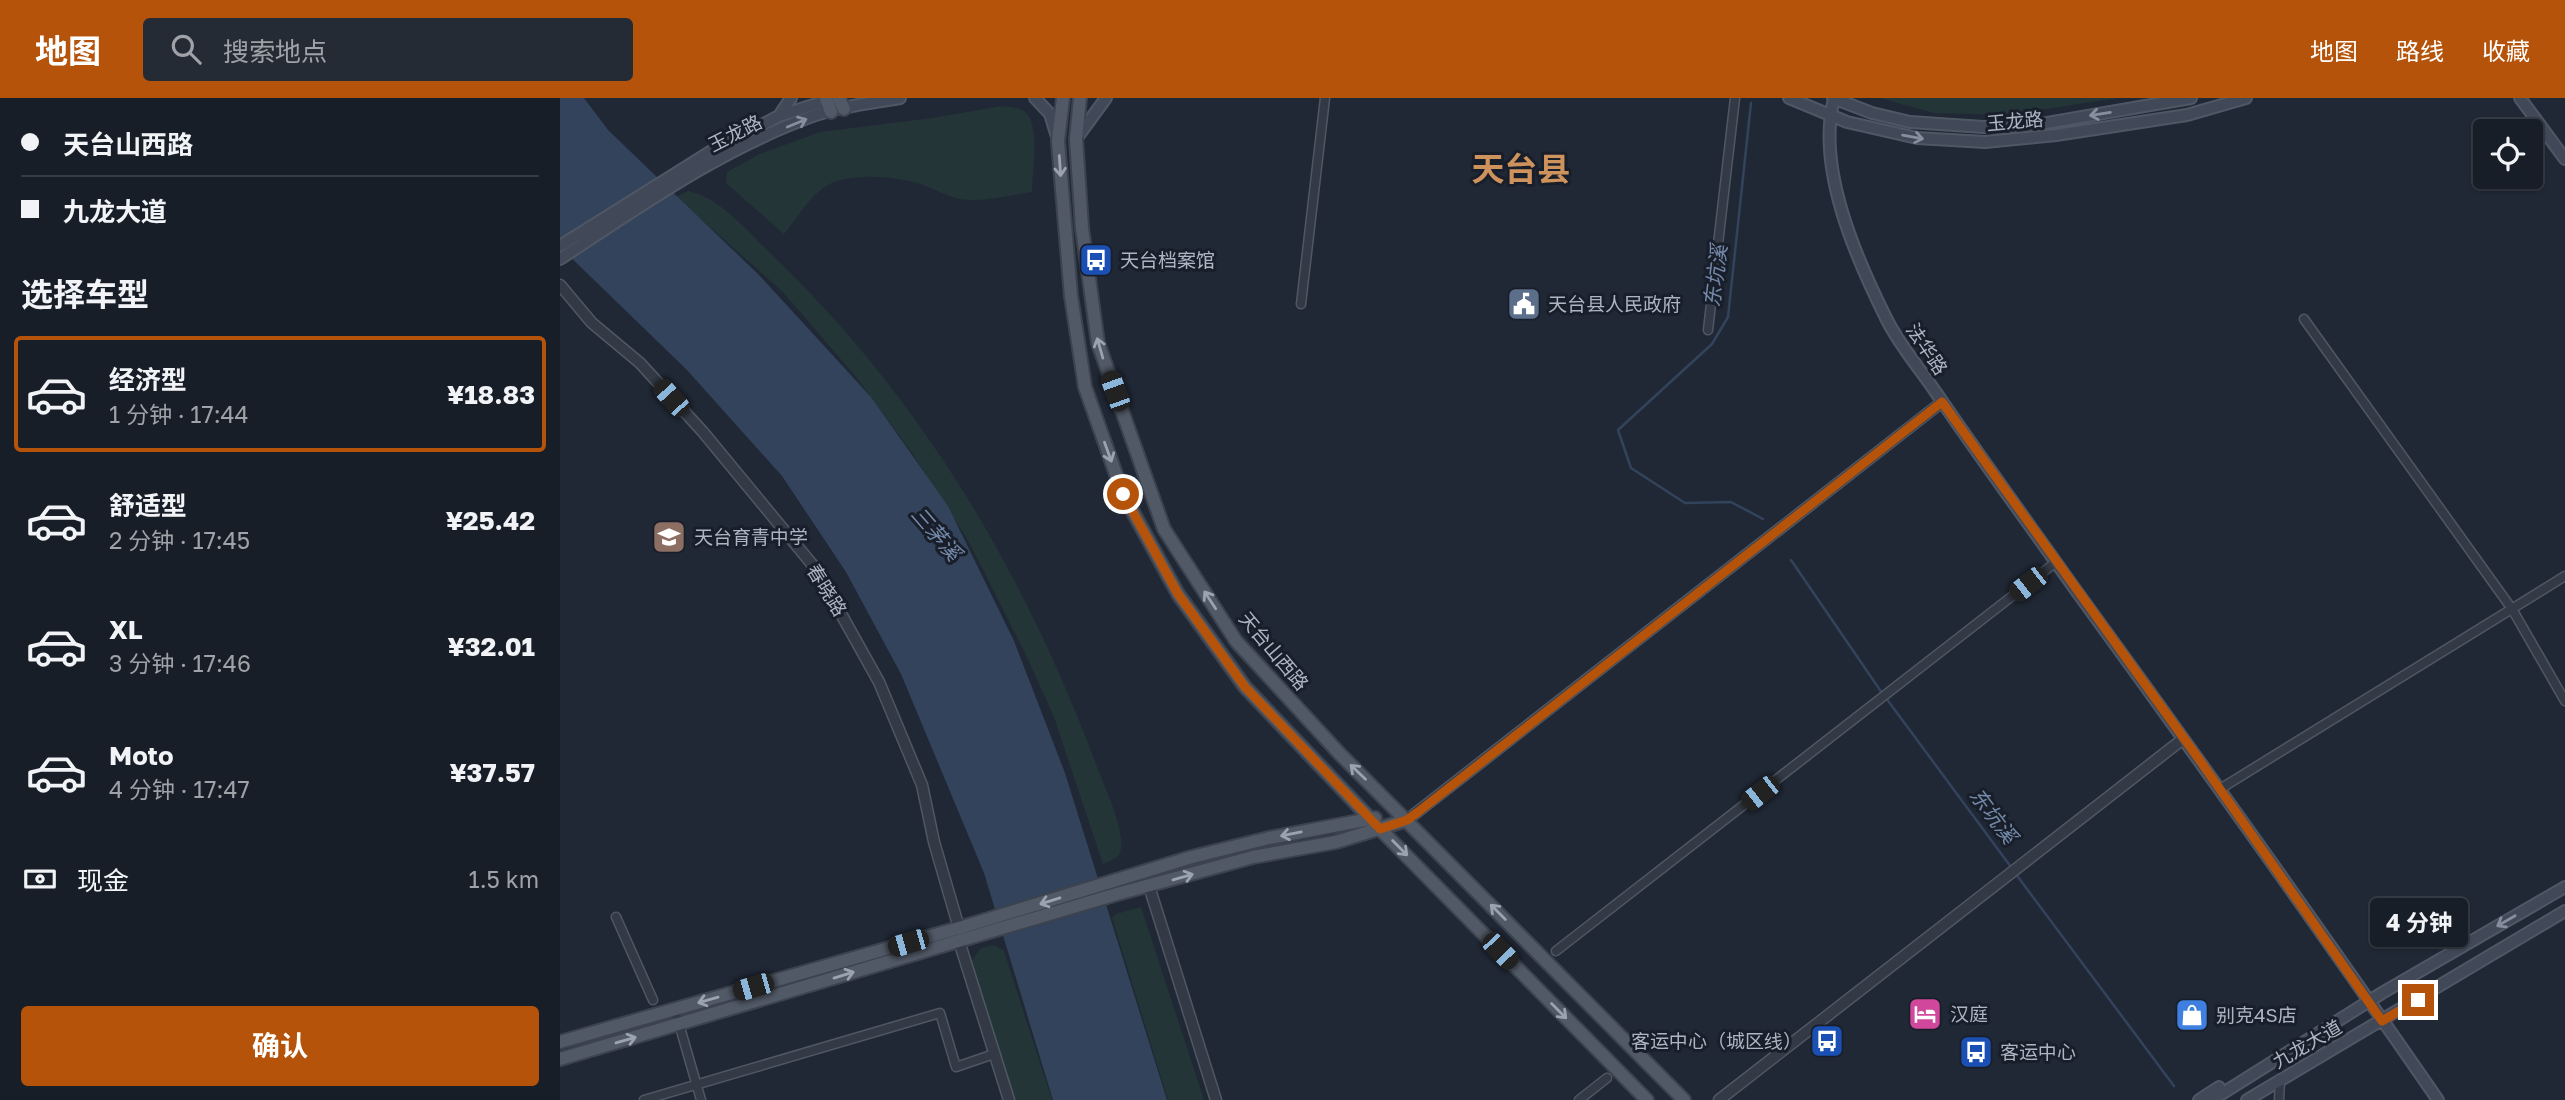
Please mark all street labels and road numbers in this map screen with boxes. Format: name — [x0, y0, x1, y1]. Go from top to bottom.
street label: 玉龙路 — [1986, 107, 2044, 134]
street label: 玉龙路 — [704, 109, 765, 156]
street label: 法华路 — [1902, 319, 1953, 379]
street label: 春晓路 — [803, 559, 852, 620]
street label: 天台山西路 — [1235, 607, 1314, 694]
street label: 九龙大道 — [2268, 1015, 2345, 1073]

